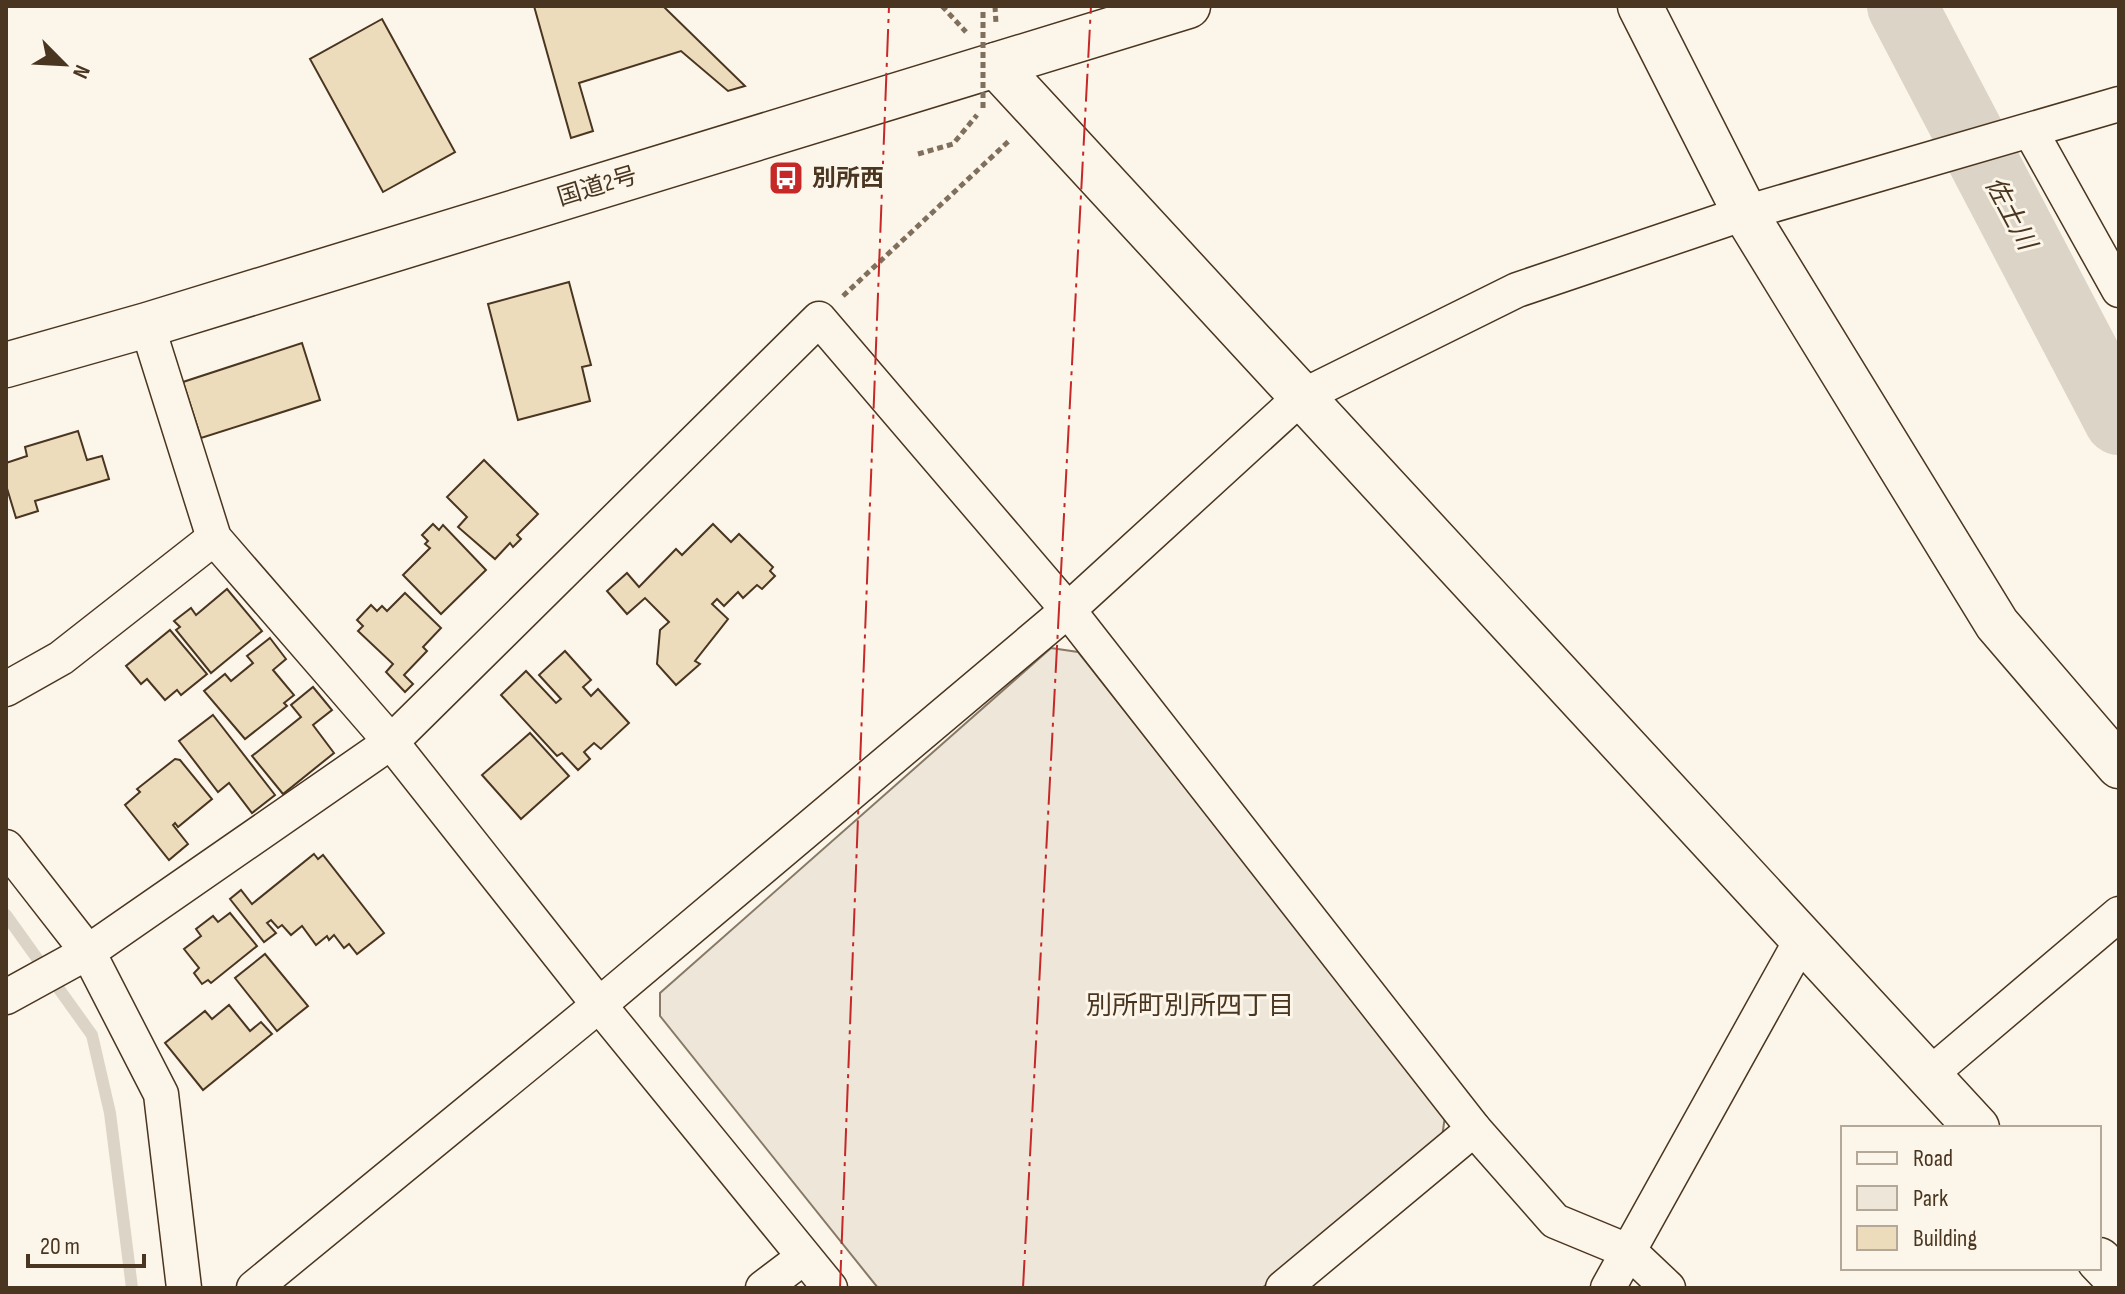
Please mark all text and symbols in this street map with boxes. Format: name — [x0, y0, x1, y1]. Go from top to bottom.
north arrow — [24, 24, 104, 104]
text: N — [66, 61, 96, 82]
bus stop icon: 別所西 — [767, 159, 805, 197]
street label: 国道2号 — [554, 161, 641, 212]
place label: 別所西 — [812, 164, 884, 193]
water label: 佐土川 — [1978, 172, 2043, 258]
district label: 別所町別所四丁目 — [1086, 991, 1294, 1022]
legend — [1841, 1126, 2101, 1270]
text: Road — [1913, 1144, 1953, 1173]
text: Park — [1913, 1184, 1948, 1213]
scale bar — [28, 1218, 144, 1268]
text: Building — [1913, 1224, 1977, 1253]
text: 20 m — [40, 1232, 80, 1261]

